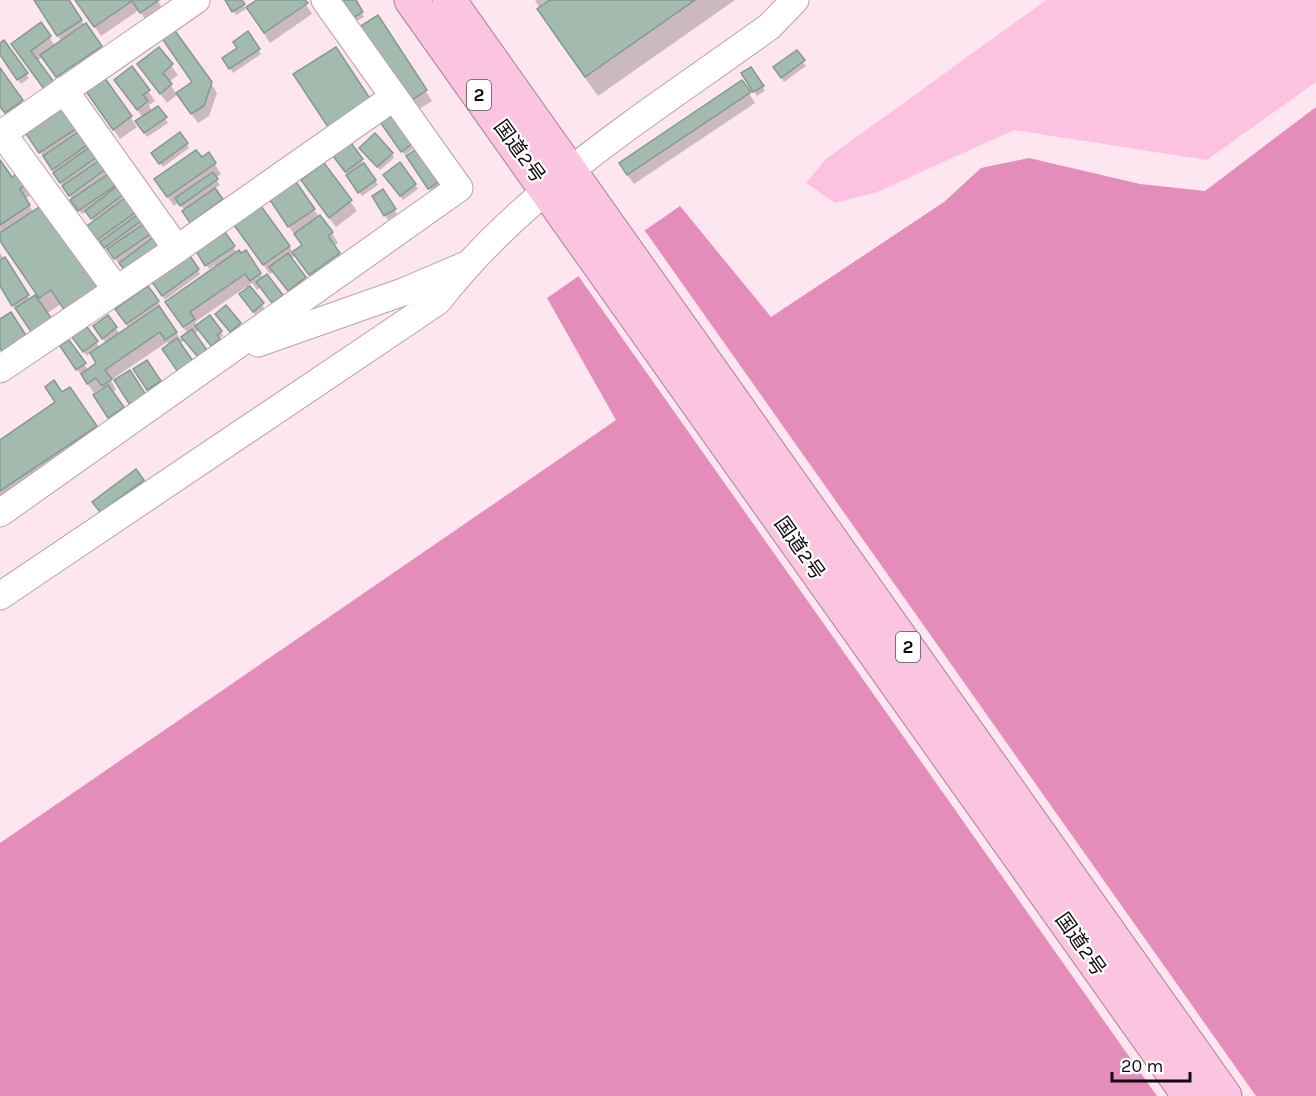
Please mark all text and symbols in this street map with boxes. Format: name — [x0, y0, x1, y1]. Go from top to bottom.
road number: 2 — [467, 80, 491, 110]
street label: 国道2号 — [489, 116, 550, 187]
street label: 国道2号 — [770, 512, 830, 584]
road number: 2 — [896, 632, 920, 662]
street label: 国道2号 — [1051, 908, 1111, 980]
scale bar — [1112, 1045, 1190, 1083]
text: 20 m — [1121, 1055, 1163, 1077]

